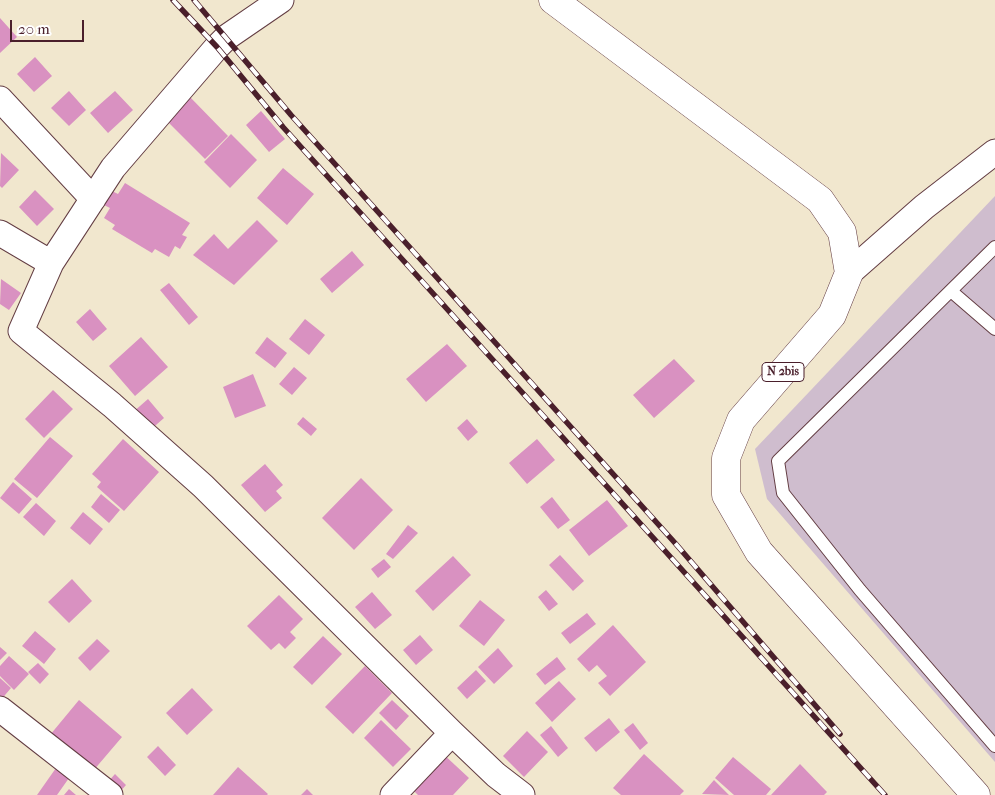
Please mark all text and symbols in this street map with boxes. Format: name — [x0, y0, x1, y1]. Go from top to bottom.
scale bar — [12, 10, 86, 42]
text: 20 m — [18, 20, 50, 38]
road number: N 2bis — [762, 362, 804, 382]

